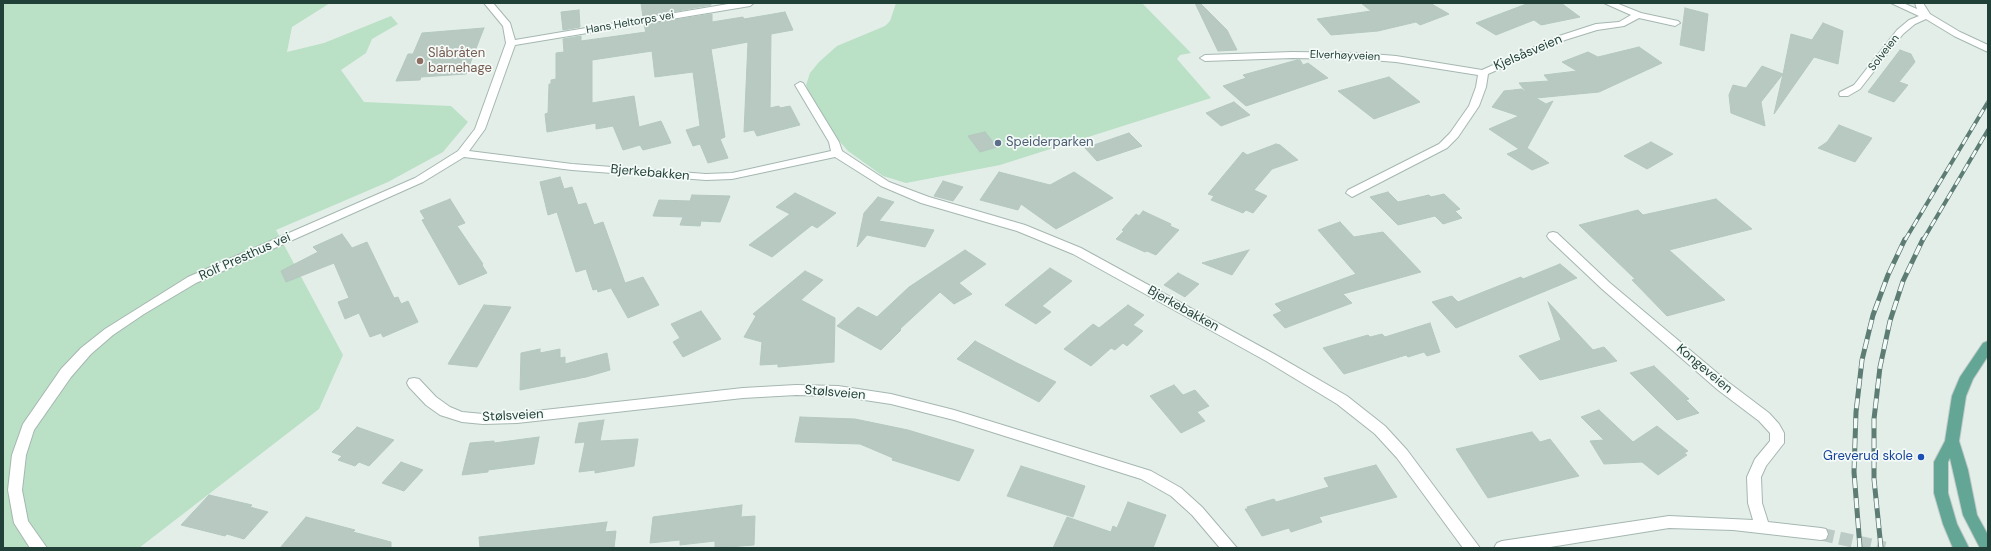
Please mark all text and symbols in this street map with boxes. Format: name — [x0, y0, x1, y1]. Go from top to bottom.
street label: Hans Heltorps vei — [585, 9, 675, 37]
street label: Kjelsåsveien — [1491, 32, 1565, 74]
street label: Solveien — [1866, 32, 1902, 74]
place label: Slåbråten barnehage — [428, 46, 492, 77]
street label: Elverhøyveien — [1310, 48, 1380, 64]
marker: Slåbråten barnehage — [415, 56, 425, 66]
place label: Speiderparken — [1006, 135, 1093, 151]
marker: Speiderparken — [993, 138, 1003, 148]
street label: Bjerkebakken — [610, 162, 690, 184]
street label: Rolf Presthus vei — [197, 230, 293, 284]
street label: Bjerkebakken — [1145, 283, 1221, 335]
street label: Kongeveien — [1673, 341, 1735, 397]
street label: Stølsveien — [804, 383, 866, 403]
street label: Stølsveien — [482, 407, 544, 425]
place label: Greverud skole — [1823, 449, 1913, 465]
marker: Greverud skole — [1916, 452, 1926, 462]

